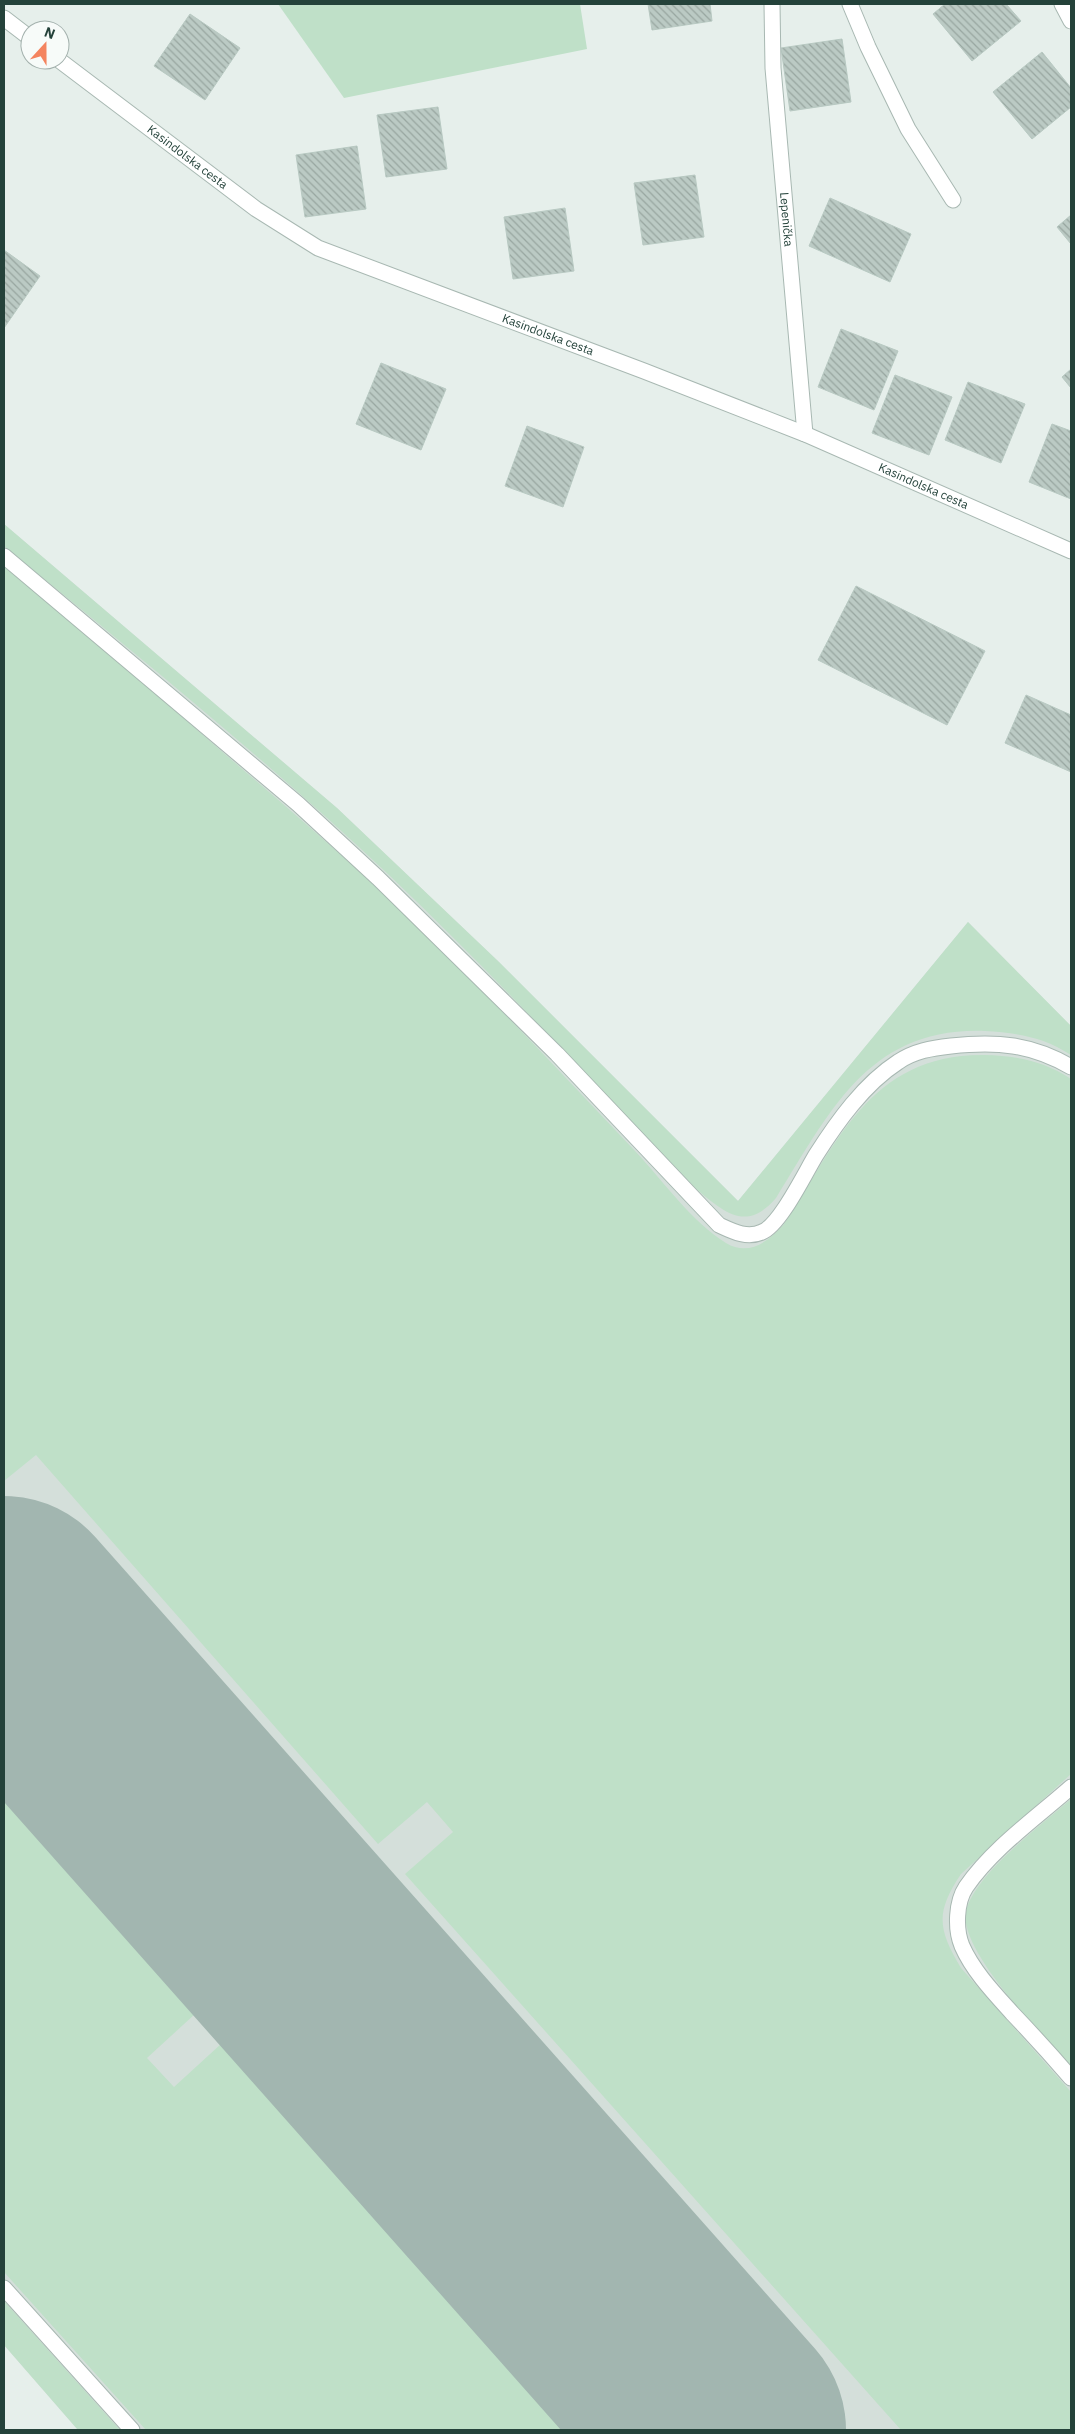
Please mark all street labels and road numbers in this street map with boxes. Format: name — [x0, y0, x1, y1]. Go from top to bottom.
street label: Kasindolska cesta — [145, 122, 231, 192]
street label: Lepenička — [777, 192, 797, 248]
street label: Kasindolska cesta — [500, 310, 597, 359]
street label: Kasindolska cesta — [876, 459, 972, 512]

